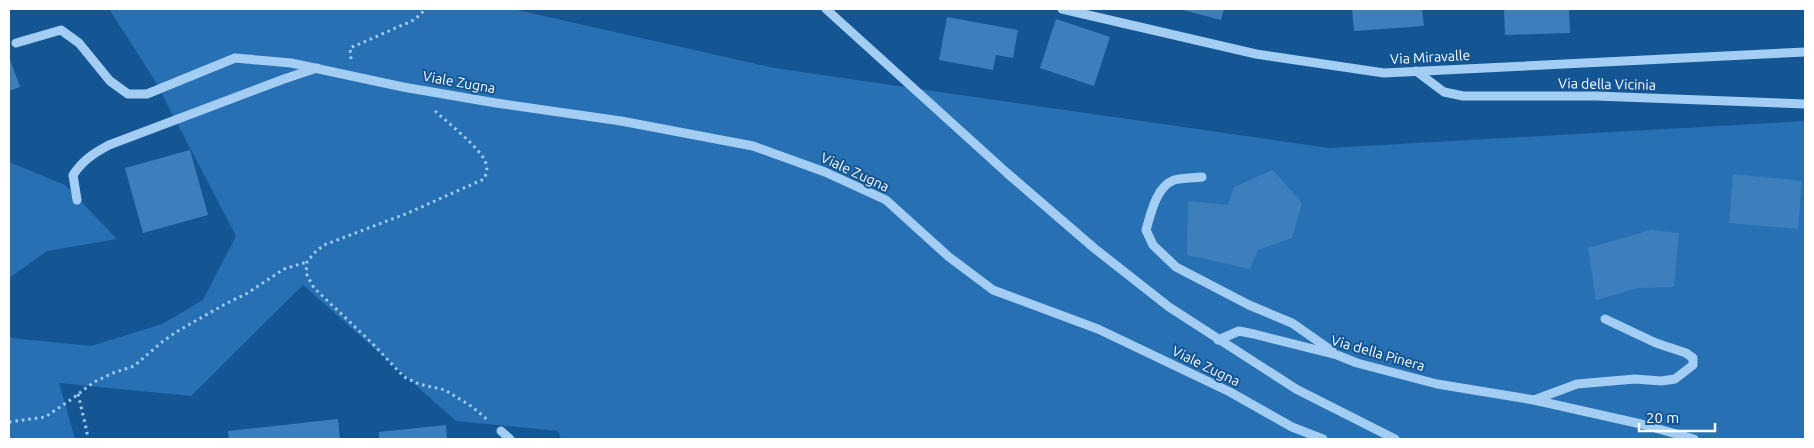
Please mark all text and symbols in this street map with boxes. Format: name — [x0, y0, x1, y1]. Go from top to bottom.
street label: Via Miravalle — [1390, 47, 1470, 67]
street label: Viale Zugna — [421, 68, 497, 96]
street label: Via della Vicinia — [1558, 75, 1656, 93]
street label: Viale Zugna — [818, 149, 892, 195]
street label: Via della Pinera — [1329, 332, 1427, 374]
street label: Viale Zugna — [1169, 343, 1243, 389]
scale bar — [1639, 400, 1715, 432]
text: 20 m — [1646, 409, 1679, 426]

